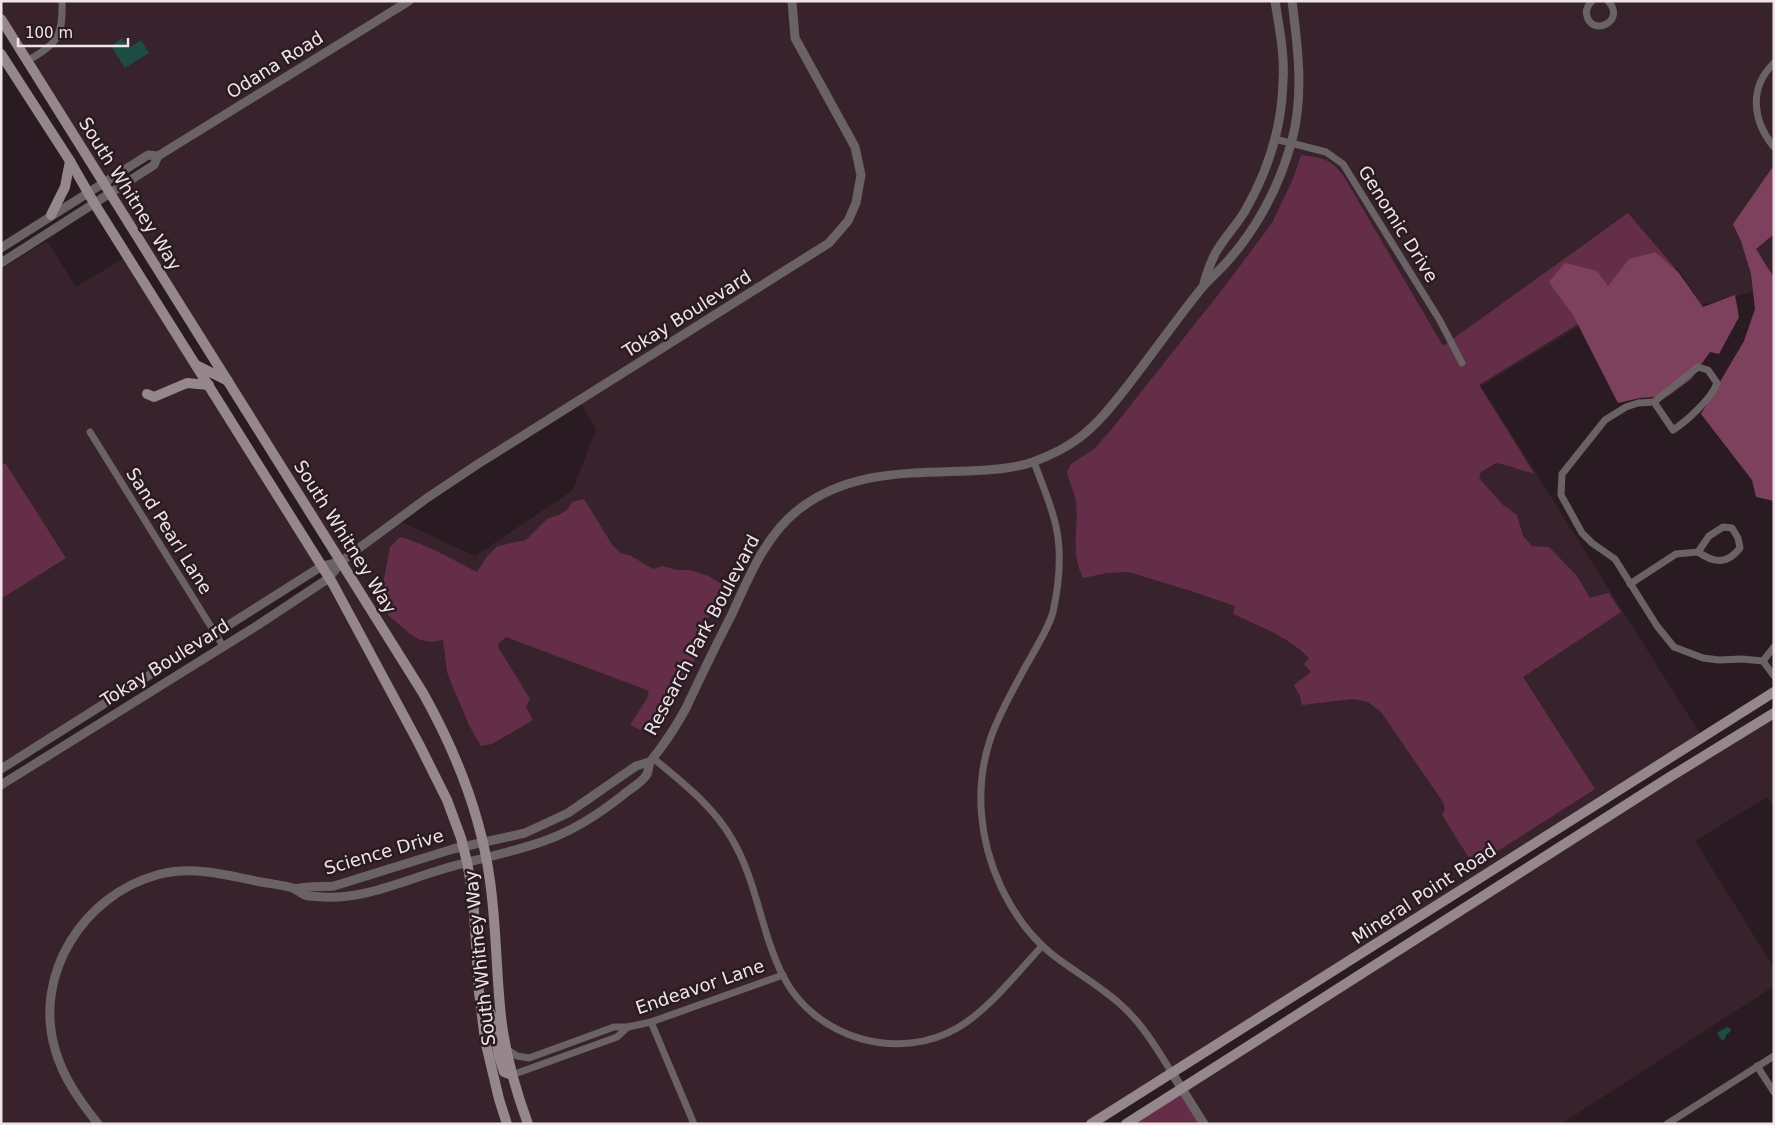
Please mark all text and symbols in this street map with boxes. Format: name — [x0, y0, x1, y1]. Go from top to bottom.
scale bar — [18, 15, 128, 47]
text: 100 m — [25, 24, 73, 42]
street label: Odana Road — [223, 27, 327, 103]
street label: South Whitney Way — [75, 113, 186, 274]
street label: Genomic Drive — [1354, 162, 1443, 286]
street label: Tokay Boulevard — [618, 266, 755, 362]
street label: South Whitney Way — [290, 456, 401, 617]
street label: Sand Pearl Lane — [122, 464, 217, 598]
street label: Research Park Boulevard — [640, 531, 763, 739]
street label: Tokay Boulevard — [96, 615, 233, 711]
street label: Science Drive — [322, 824, 446, 879]
street label: Mineral Point Road — [1348, 839, 1500, 948]
street label: South Whitney Way — [460, 869, 499, 1047]
street label: Endeavor Lane — [633, 955, 767, 1018]

